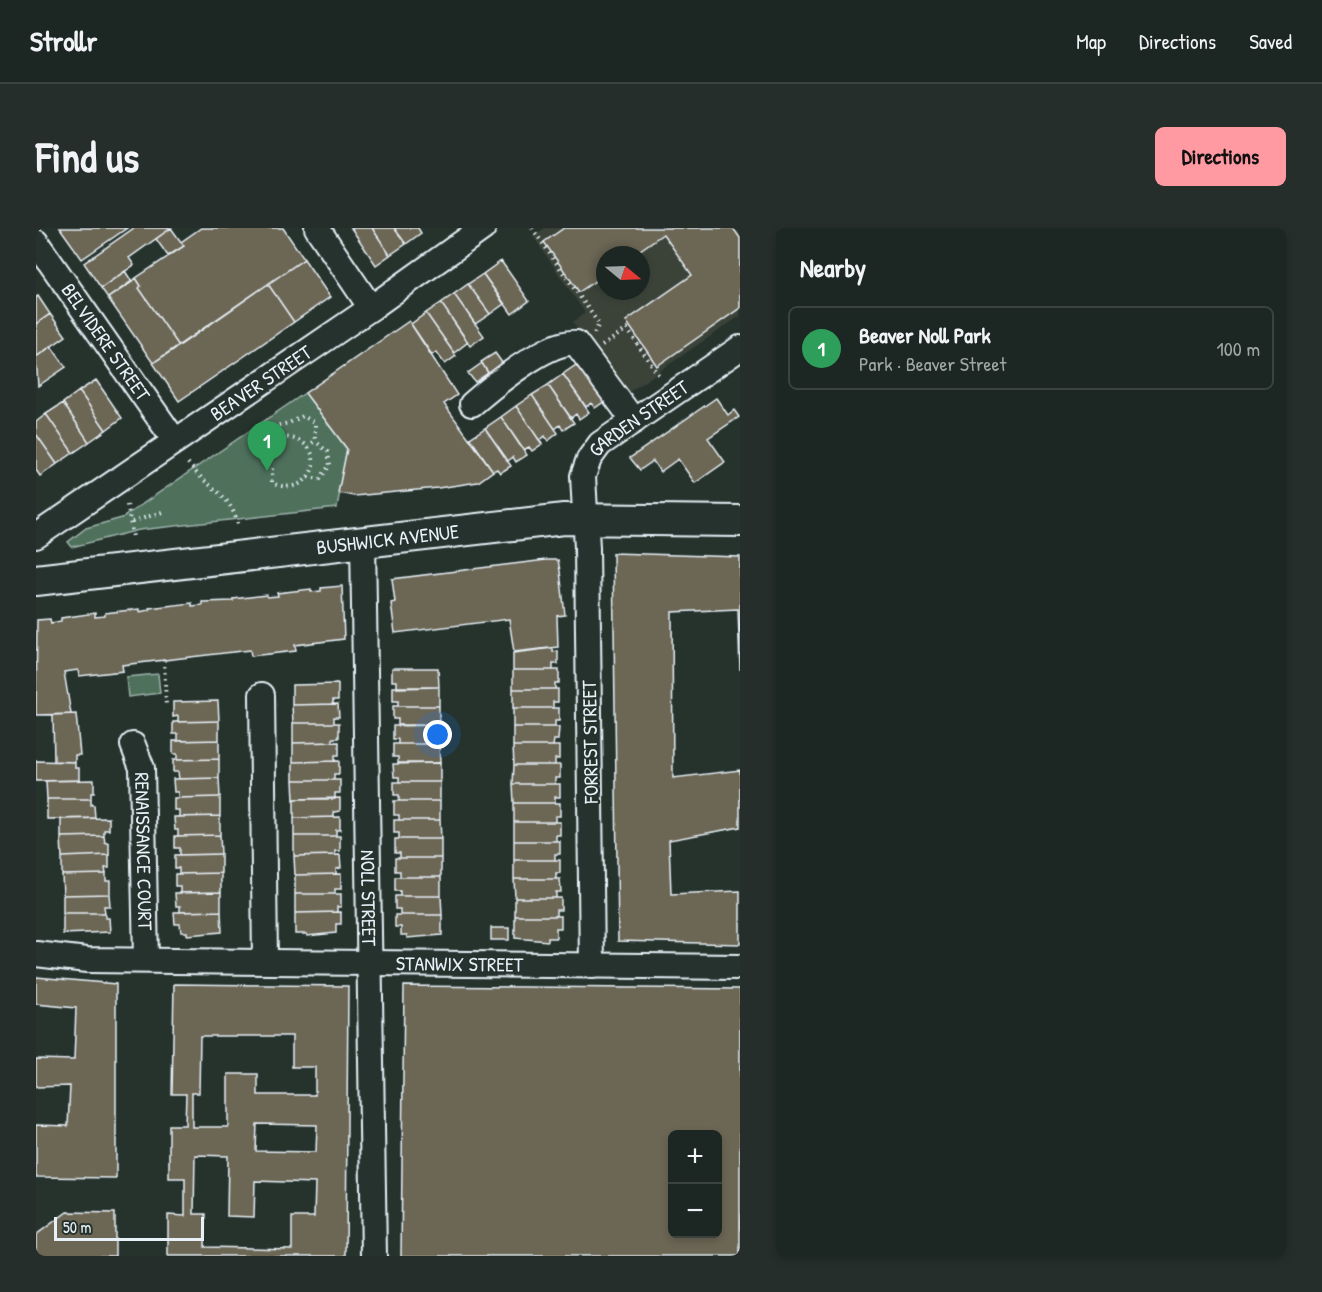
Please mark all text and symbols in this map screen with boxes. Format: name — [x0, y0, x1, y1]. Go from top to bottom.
text: Strollr — [30, 22, 97, 60]
text: Map — [1076, 27, 1106, 56]
text: Directions — [1139, 27, 1216, 56]
text: Saved — [1249, 27, 1292, 56]
button: Directions — [1155, 127, 1286, 186]
text: Find us — [36, 128, 139, 185]
north arrow — [596, 246, 650, 300]
text: Nearby — [800, 250, 866, 285]
street label: BELVIDERE STREET — [56, 277, 157, 407]
text: Beaver Noll Park — [859, 320, 991, 350]
text: 1 — [818, 335, 825, 362]
text: 100 m — [1217, 335, 1260, 362]
street label: BEAVER STREET — [205, 338, 317, 427]
text: Park · Beaver Street — [859, 350, 1006, 377]
street label: GARDEN STREET — [582, 373, 694, 461]
pin: 1 — [248, 422, 286, 471]
street label: BUSHWICK AVENUE — [315, 517, 460, 560]
street label: FORREST STREET — [575, 679, 604, 805]
your location — [423, 720, 452, 749]
street label: RENAISSANCE COURT — [129, 772, 159, 931]
street label: NOLL STREET — [355, 850, 383, 947]
street label: STANWIX STREET — [396, 949, 524, 978]
map controls — [668, 1130, 722, 1238]
button: + — [668, 1130, 722, 1184]
button: − — [668, 1184, 722, 1238]
scale bar — [54, 1214, 204, 1242]
text: 50 m — [63, 1216, 92, 1238]

